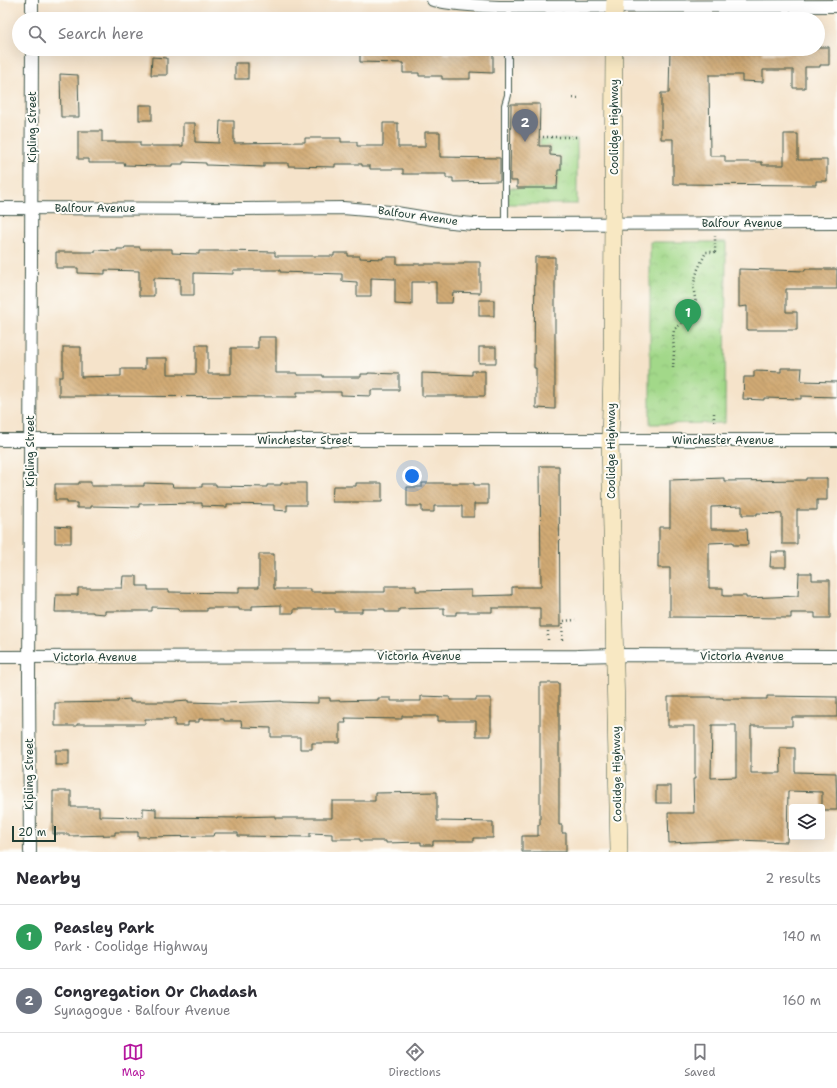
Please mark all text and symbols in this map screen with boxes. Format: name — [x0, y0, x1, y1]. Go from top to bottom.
search box — [12, 12, 825, 56]
icon: search — [26, 23, 48, 45]
text: Search here — [58, 24, 144, 44]
street label: Coolidge Highway — [607, 79, 622, 175]
street label: Kipling Street — [25, 91, 40, 163]
pin: 2 — [512, 109, 538, 142]
street label: Balfour Avenue — [55, 201, 135, 216]
street label: Balfour Avenue — [377, 203, 459, 229]
street label: Balfour Avenue — [702, 216, 782, 231]
pin: 1 — [675, 299, 701, 332]
street label: Coolidge Highway — [604, 403, 619, 499]
street label: Kipling Street — [23, 415, 38, 487]
street label: Winchester Street — [257, 433, 353, 448]
street label: Winchester Avenue — [672, 433, 774, 448]
your location — [402, 466, 422, 486]
street label: Victoria Avenue — [377, 649, 461, 664]
street label: Victoria Avenue — [700, 649, 784, 664]
street label: Victoria Avenue — [53, 650, 137, 665]
street label: Coolidge Highway — [609, 726, 625, 822]
street label: Kipling Street — [22, 738, 37, 810]
map controls — [789, 804, 825, 840]
button: layers — [789, 804, 825, 840]
scale bar — [12, 824, 56, 843]
text: 20 m — [18, 825, 46, 840]
text: Nearby — [16, 867, 81, 889]
text: 2 results — [765, 870, 821, 887]
text: Peasley Park — [54, 918, 155, 938]
text: 1 — [26, 928, 32, 945]
text: 140 m — [782, 928, 821, 945]
text: Park · Coolidge Highway — [54, 938, 208, 955]
text: Congregation Or Chadash — [54, 982, 257, 1002]
text: 2 — [24, 992, 34, 1009]
text: 160 m — [783, 992, 821, 1009]
text: Synagogue · Balfour Avenue — [54, 1002, 230, 1019]
tab: Map — [122, 1041, 145, 1080]
tab: Directions — [388, 1041, 441, 1080]
tab: Saved — [684, 1041, 715, 1080]

